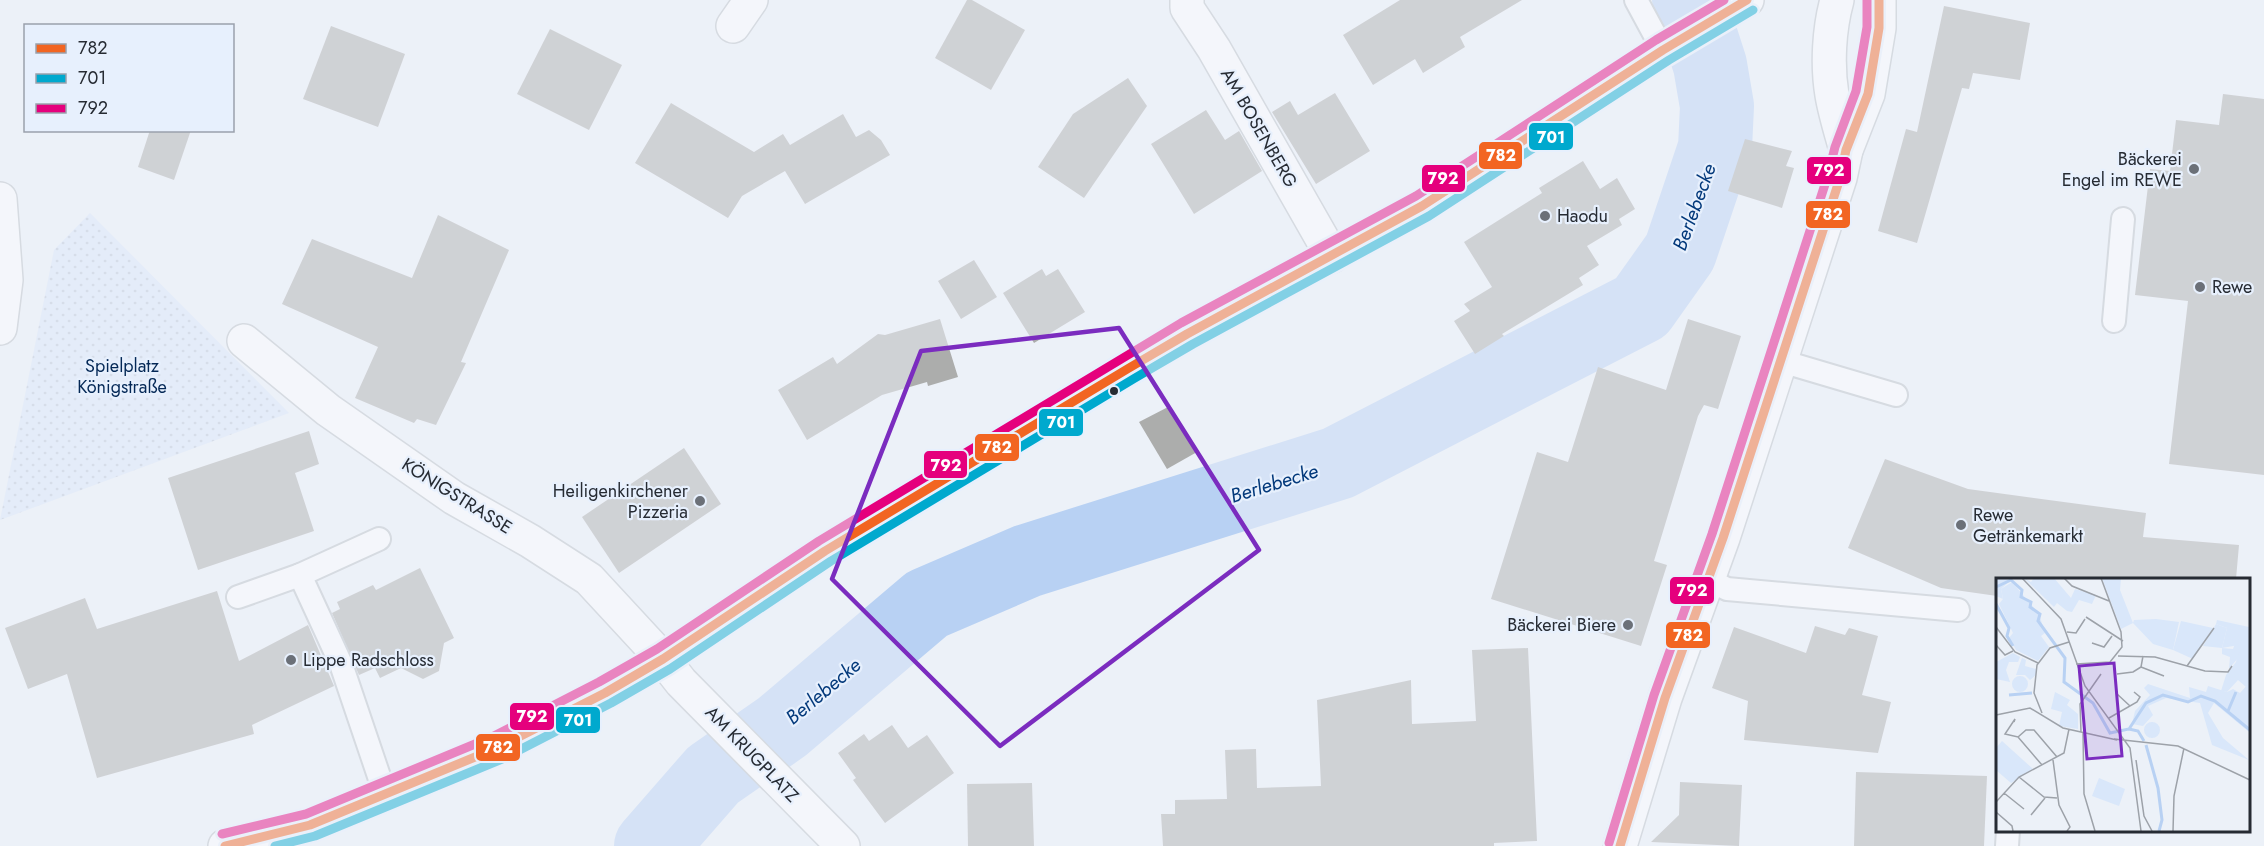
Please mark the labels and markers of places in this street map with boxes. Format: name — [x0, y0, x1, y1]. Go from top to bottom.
place label: Bäckerei Engel im REWE — [2062, 146, 2182, 193]
marker: Bäckerei Engel im REWE — [2187, 162, 2201, 176]
place label: Haodu — [1557, 203, 1608, 229]
marker: Haodu — [1538, 209, 1552, 223]
place label: Rewe — [2212, 274, 2252, 300]
marker: Rewe — [2193, 280, 2207, 294]
unlabelled marker — [1108, 385, 1120, 397]
place label: Heiligenkirchener Pizzeria — [553, 478, 689, 525]
marker: Heiligenkirchener Pizzeria — [693, 494, 707, 508]
place label: Rewe Getränkemarkt — [1973, 502, 2084, 549]
marker: Rewe Getränkemarkt — [1954, 518, 1968, 532]
place label: Bäckerei Biere — [1507, 612, 1616, 638]
marker: Bäckerei Biere — [1621, 618, 1635, 632]
place label: Lippe Radschloss — [303, 647, 434, 673]
marker: Lippe Radschloss — [284, 653, 298, 667]

